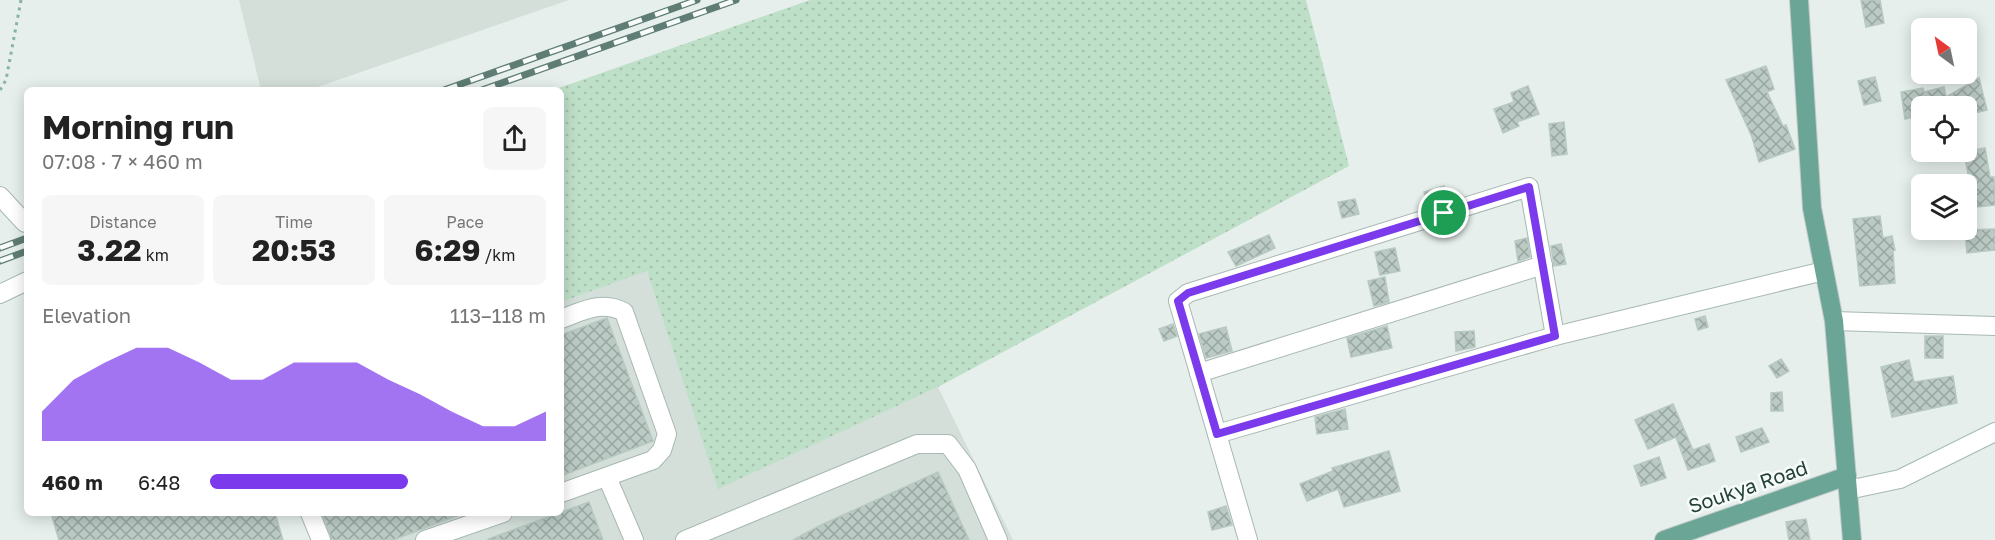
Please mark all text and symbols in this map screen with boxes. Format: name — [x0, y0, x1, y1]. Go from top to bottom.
north arrow — [1911, 18, 1977, 84]
map controls — [1911, 18, 1977, 240]
button: locate — [1911, 96, 1977, 162]
text: Morning run — [42, 107, 234, 146]
button: share — [483, 107, 546, 170]
text: 07:08 · 7 × 460 m — [42, 149, 203, 173]
button: layers — [1911, 174, 1977, 240]
pin — [1418, 187, 1469, 238]
icon: arrive — [1427, 196, 1460, 229]
text: Distance — [89, 212, 157, 232]
text: Time — [275, 212, 313, 232]
text: Pace — [446, 212, 484, 232]
text: 3.22 — [77, 232, 142, 268]
text: 20:53 — [252, 232, 336, 268]
text: 6:29 — [415, 232, 481, 268]
text: km — [142, 245, 169, 265]
text: /km — [481, 245, 515, 265]
text: Elevation — [42, 303, 131, 327]
text: 113–118 m — [450, 303, 546, 327]
street label: Soukya Road — [1685, 454, 1810, 518]
text: 460 m — [42, 470, 103, 494]
text: 6:48 — [138, 470, 181, 494]

